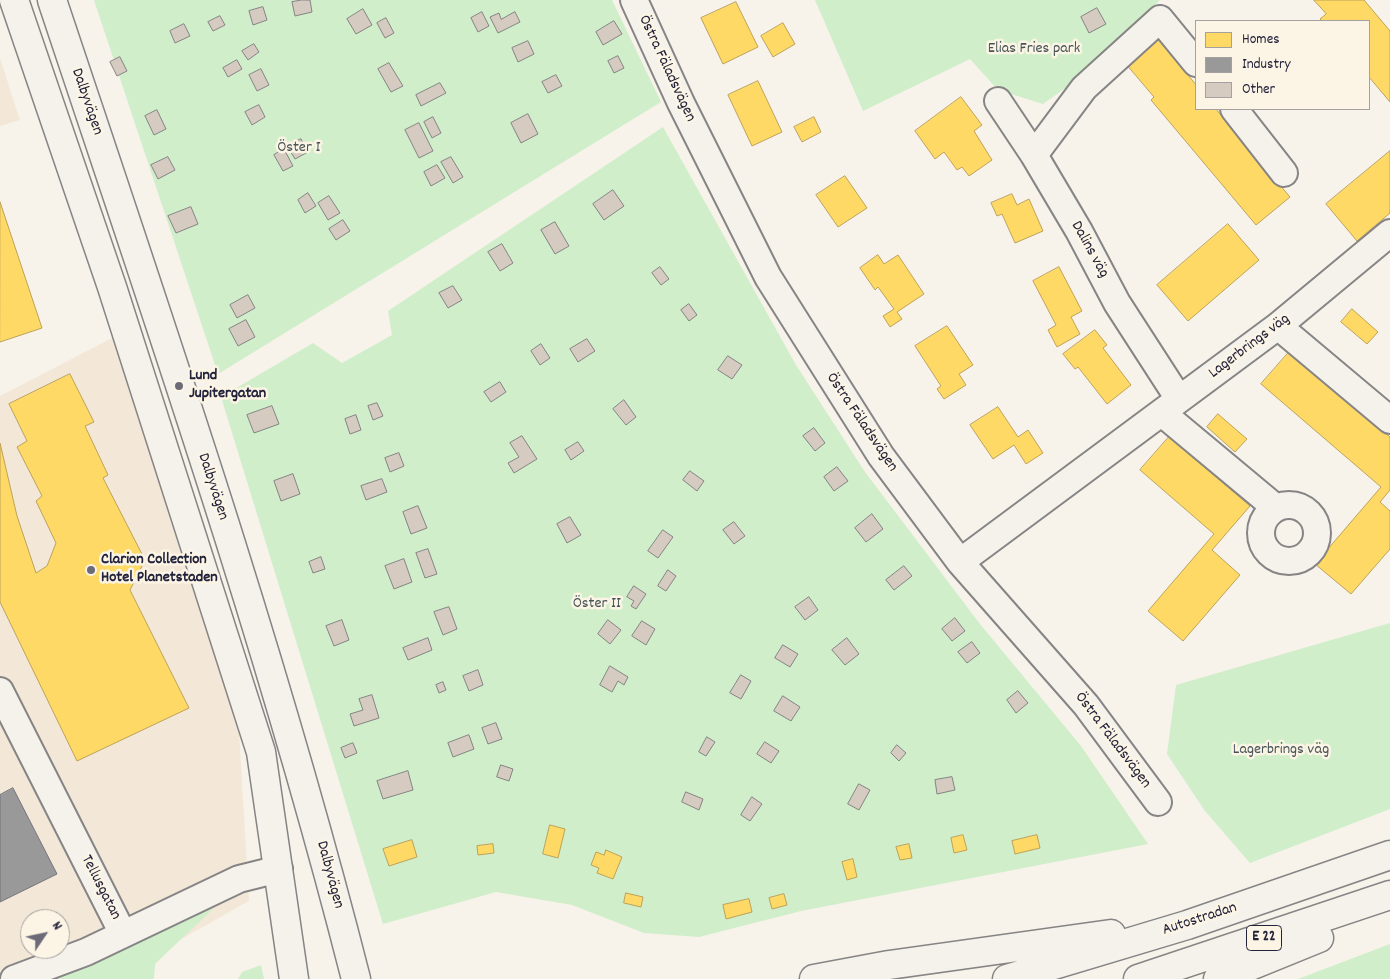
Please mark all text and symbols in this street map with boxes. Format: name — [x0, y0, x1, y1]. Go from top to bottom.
street label: Östra Fäladsvägen — [633, 13, 699, 125]
legend — [1195, 20, 1370, 110]
text: Homes — [1242, 29, 1280, 51]
park label: Elias Fries park — [988, 40, 1080, 60]
text: Industry — [1242, 54, 1291, 76]
street label: Dalbyvägen — [66, 66, 106, 138]
text: Other — [1242, 79, 1275, 101]
park label: Öster I — [278, 139, 320, 159]
street label: Dalins väg — [1066, 218, 1112, 282]
street label: Lagerbrings väg — [1206, 310, 1294, 384]
place label: Lund Jupitergatan — [189, 367, 266, 405]
street label: Östra Fäladsvägen — [821, 370, 901, 476]
marker: Lund Jupitergatan — [173, 380, 185, 392]
street label: Dalbyvägen — [192, 451, 232, 523]
place label: Clarion Collection Hotel Planetstaden — [101, 551, 218, 589]
marker: Clarion Collection Hotel Planetstaden — [85, 564, 97, 576]
park label: Öster II — [573, 595, 621, 615]
street label: Östra Fäladsvägen — [1070, 689, 1154, 793]
park label: Lagerbrings väg — [1233, 741, 1329, 761]
street label: Dalbyvägen — [311, 839, 347, 911]
street label: Tellusgatan — [76, 852, 124, 924]
street label: Autostradan — [1160, 899, 1240, 941]
north arrow — [20, 909, 70, 959]
text: N — [46, 918, 67, 935]
road number: E 22 — [1246, 926, 1282, 950]

